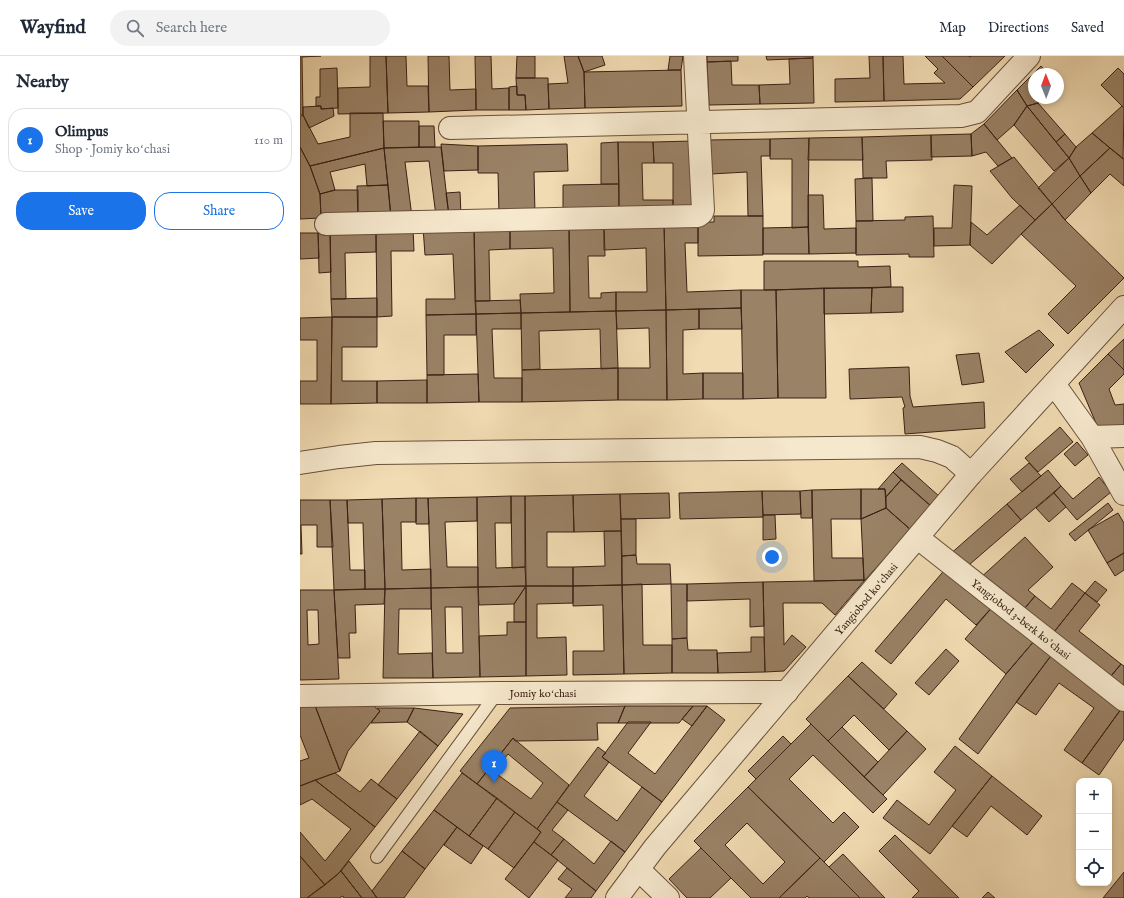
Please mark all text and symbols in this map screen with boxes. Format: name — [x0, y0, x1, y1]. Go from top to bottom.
search box — [110, 10, 390, 46]
text: Wayfind — [20, 16, 86, 40]
icon: search — [124, 17, 146, 39]
text: Search here — [156, 18, 227, 37]
text: Map — [939, 19, 966, 37]
text: Directions — [988, 19, 1049, 37]
text: Saved — [1071, 19, 1104, 37]
north arrow — [1028, 68, 1064, 104]
text: Nearby — [16, 72, 69, 93]
text: Olimpus — [55, 122, 108, 141]
text: 1 — [28, 132, 32, 149]
text: 110 m — [254, 132, 283, 149]
text: Shop · Jomiy koʻchasi — [55, 141, 170, 158]
button: Save — [16, 192, 146, 230]
button: Share — [154, 192, 284, 230]
your location — [762, 547, 782, 567]
street label: Yangiobod koʻchasi — [832, 561, 901, 639]
street label: Yangiobod 3-berk koʼchasi — [968, 577, 1073, 663]
street label: Jomiy koʻchasi — [508, 687, 576, 701]
pin: 1 — [481, 750, 507, 783]
map controls — [1076, 778, 1112, 886]
button: + — [1076, 778, 1112, 814]
button: − — [1076, 814, 1112, 850]
button: locate — [1076, 850, 1112, 886]

